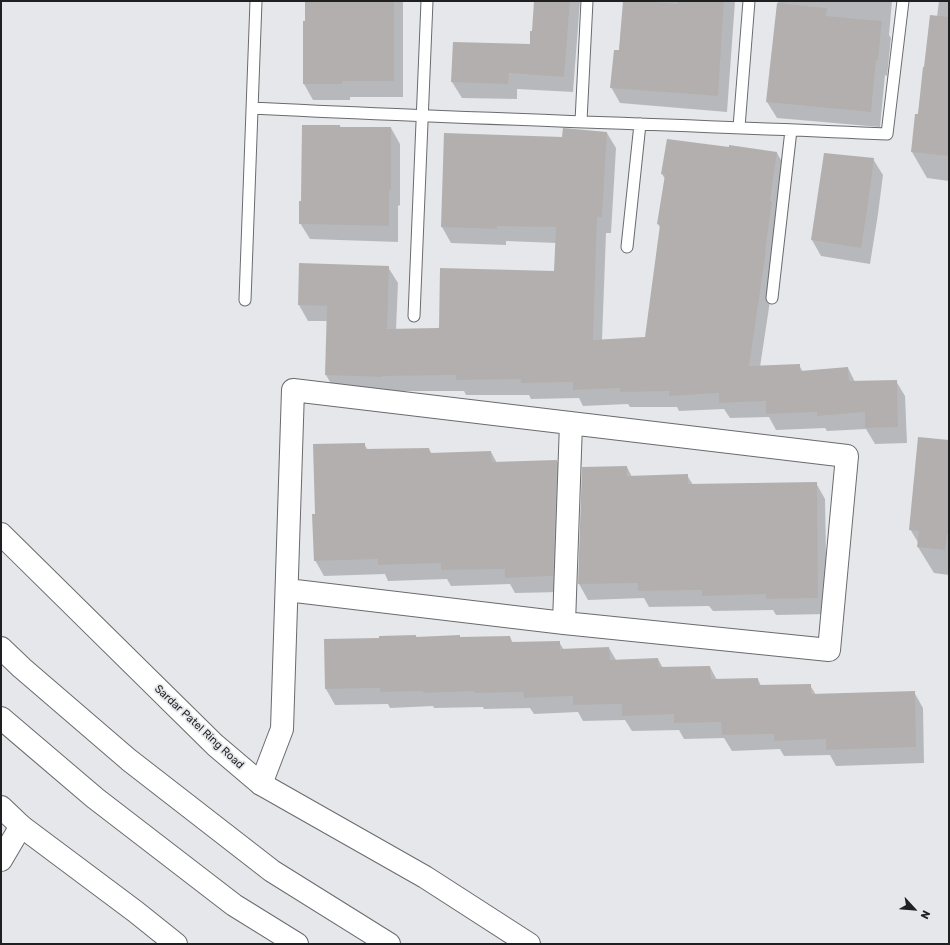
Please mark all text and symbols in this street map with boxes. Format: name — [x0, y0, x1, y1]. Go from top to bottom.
street label: Sardar Patel Ring Road — [152, 682, 246, 772]
north arrow — [894, 889, 934, 929]
text: N — [918, 908, 933, 921]

